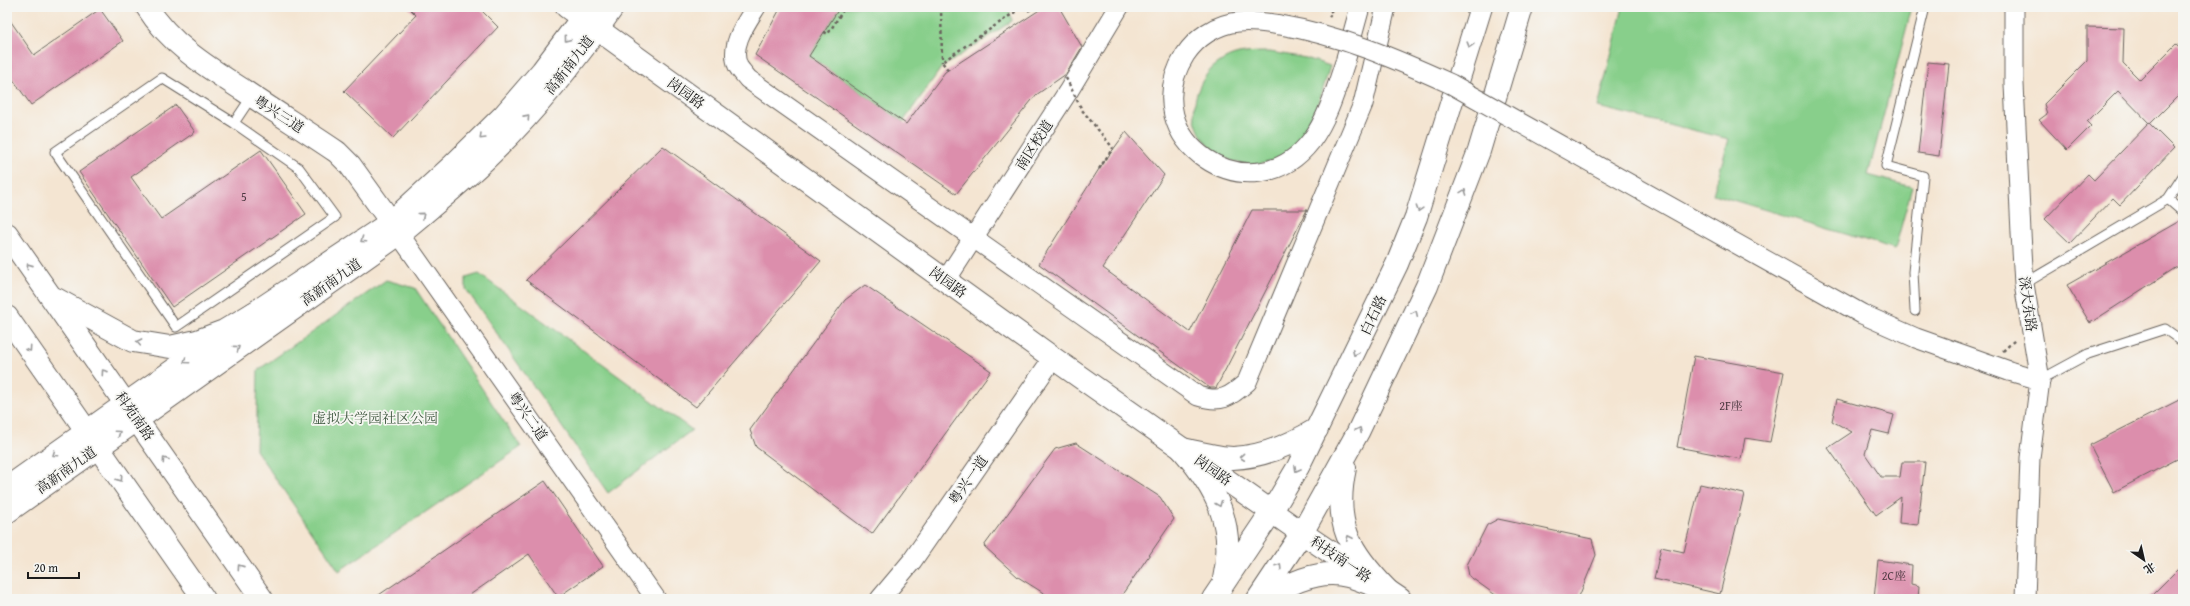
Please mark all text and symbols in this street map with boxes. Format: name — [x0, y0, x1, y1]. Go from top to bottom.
street label: 高新南九道 — [540, 31, 598, 99]
one-way arrow — [565, 34, 572, 41]
one-way arrow — [1466, 41, 1475, 48]
street label: 岗园路 — [663, 73, 709, 113]
street label: 粤兴三道 — [250, 90, 308, 138]
one-way arrow — [523, 114, 530, 121]
street label: 南区校道 — [1010, 116, 1058, 174]
one-way arrow — [479, 132, 487, 140]
house number: 5 — [241, 188, 247, 205]
one-way arrow — [1459, 189, 1467, 196]
one-way arrow — [1415, 205, 1423, 212]
one-way arrow — [417, 212, 425, 219]
one-way arrow — [360, 235, 367, 243]
street label: 高新南九道 — [297, 254, 365, 310]
street label: 岗园路 — [925, 262, 971, 302]
one-way arrow — [27, 263, 34, 270]
street label: 深大东路 — [2014, 275, 2042, 333]
street label: 白石路 — [1355, 292, 1391, 338]
one-way arrow — [1410, 309, 1418, 317]
one-way arrow — [136, 339, 142, 347]
one-way arrow — [24, 345, 32, 352]
one-way arrow — [233, 346, 240, 353]
one-way arrow — [1352, 349, 1360, 356]
one-way arrow — [184, 356, 191, 363]
one-way arrow — [101, 369, 109, 376]
street label: 科苑南路 — [111, 387, 159, 445]
street label: 粤兴二道 — [504, 387, 552, 445]
house number: 2F座 — [1719, 397, 1743, 414]
park label: 虚拟大学园社区公园 — [312, 408, 438, 428]
one-way arrow — [1354, 427, 1362, 434]
one-way arrow — [113, 431, 120, 438]
street label: 高新南九道 — [32, 442, 100, 498]
one-way arrow — [53, 449, 60, 456]
street label: 岗园路 — [1190, 450, 1236, 490]
street label: 粤兴一道 — [944, 451, 992, 509]
one-way arrow — [1239, 452, 1245, 461]
one-way arrow — [163, 458, 170, 465]
one-way arrow — [1294, 465, 1301, 472]
one-way arrow — [115, 475, 123, 482]
one-way arrow — [1214, 500, 1222, 507]
street label: 科技南一路 — [1306, 531, 1376, 587]
one-way arrow — [1345, 534, 1353, 541]
north arrow — [2124, 540, 2164, 580]
scale bar — [28, 554, 79, 580]
text: 20 m — [34, 559, 58, 576]
text: 北 — [2141, 559, 2159, 578]
one-way arrow — [237, 564, 245, 571]
one-way arrow — [1275, 564, 1282, 571]
house number: 2C座 — [1882, 567, 1906, 584]

